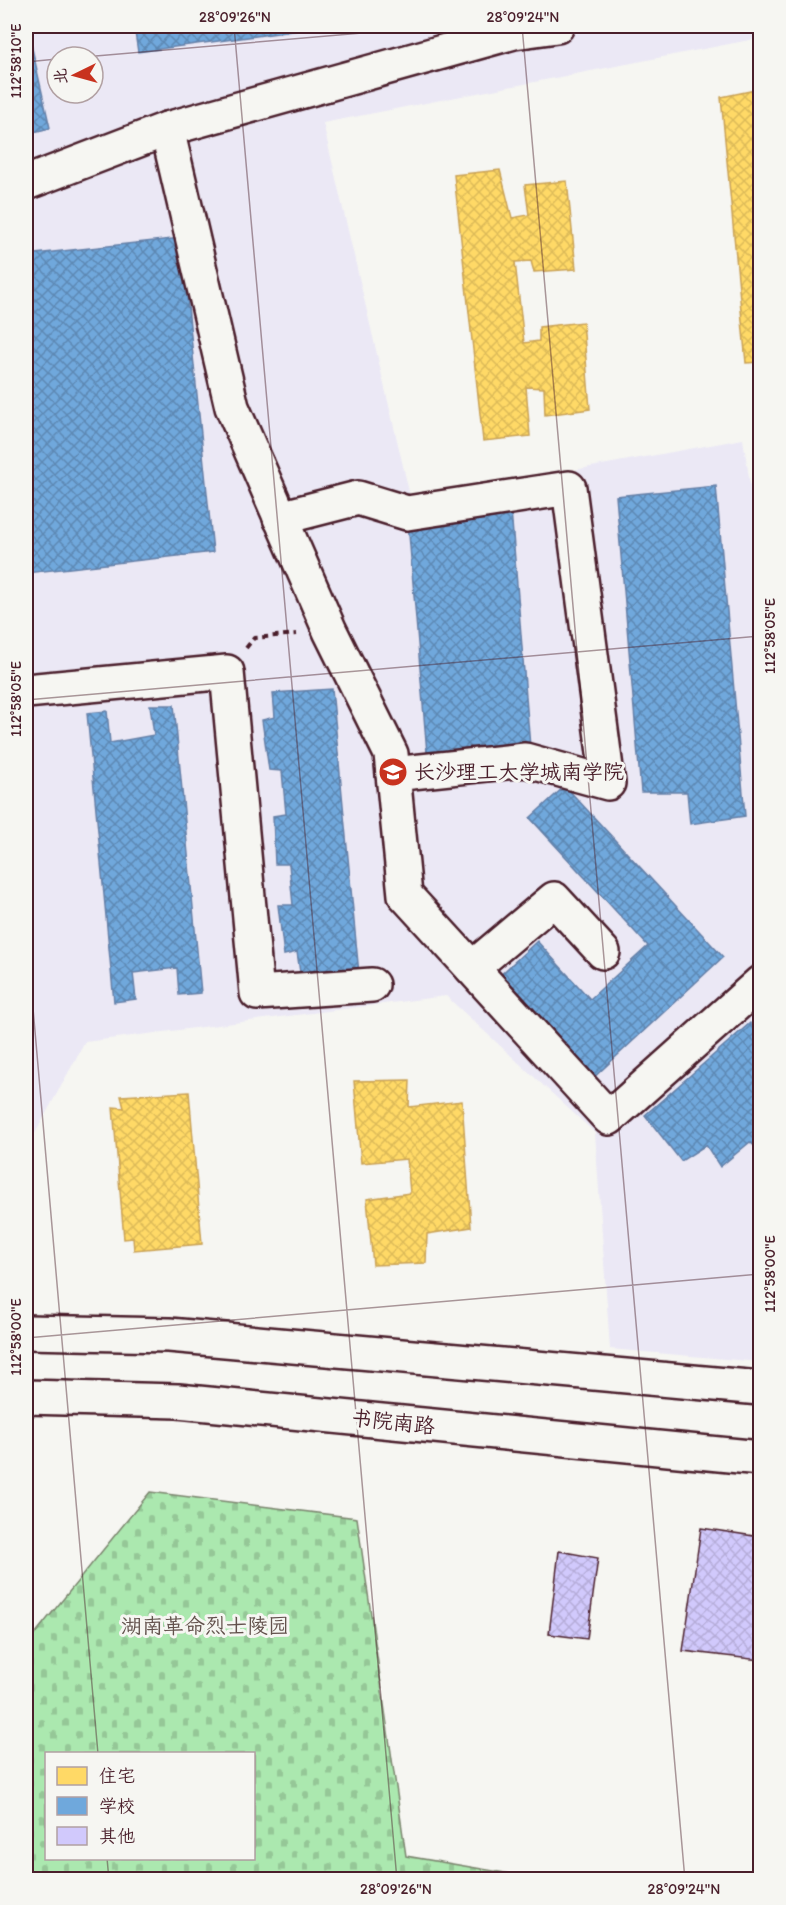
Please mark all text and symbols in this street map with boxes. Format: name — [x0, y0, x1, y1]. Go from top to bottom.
text: 28°09'26"N — [199, 8, 271, 26]
text: 28°09'24"N — [487, 8, 559, 26]
text: 112°58'10"E — [7, 23, 25, 99]
north arrow — [45, 45, 105, 105]
text: 北 — [50, 67, 71, 85]
text: 112°58'05"E — [761, 598, 779, 674]
text: 112°58'05"E — [7, 661, 25, 737]
school or university icon: 长沙理工大学城南学院 — [377, 756, 409, 788]
place label: 长沙理工大学城南学院 — [414, 759, 624, 784]
text: 112°58'00"E — [761, 1235, 779, 1313]
text: 112°58'00"E — [7, 1298, 25, 1376]
street label: 书院南路 — [350, 1405, 436, 1438]
park label: 湖南革命烈士陵园 — [121, 1613, 289, 1638]
legend — [45, 1752, 255, 1860]
text: 住宅 — [99, 1765, 135, 1787]
text: 学校 — [99, 1795, 135, 1817]
text: 其他 — [99, 1825, 135, 1847]
text: 28°09'26"N — [360, 1880, 432, 1898]
text: 28°09'24"N — [648, 1880, 720, 1898]

